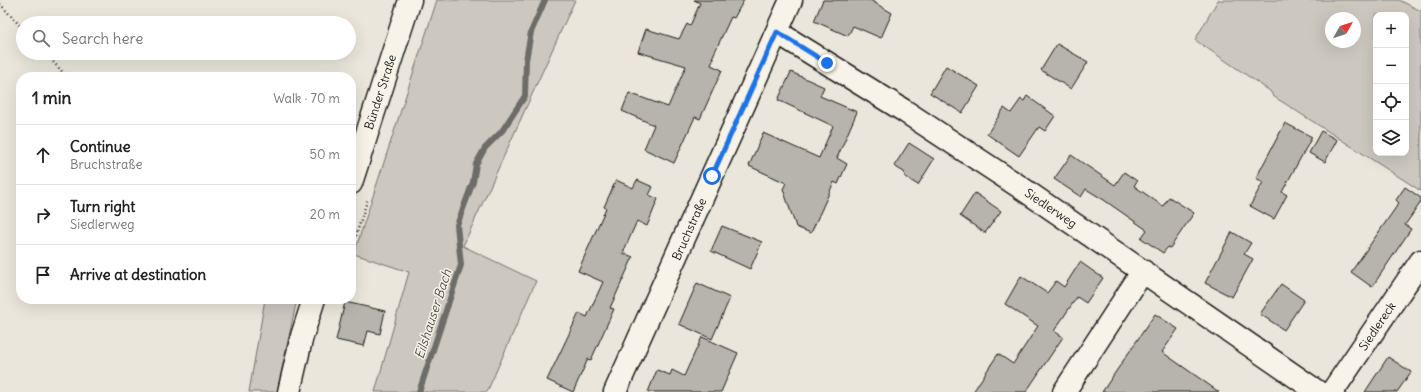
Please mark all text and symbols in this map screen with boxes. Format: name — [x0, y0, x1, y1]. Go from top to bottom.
north arrow — [1325, 12, 1361, 48]
map controls — [1373, 12, 1409, 156]
button: + — [1373, 12, 1409, 48]
search box — [16, 16, 356, 60]
icon: search — [30, 27, 52, 49]
text: Search here — [62, 29, 143, 48]
button: − — [1373, 48, 1409, 84]
street label: Bünder Straße — [361, 53, 399, 131]
route end — [818, 54, 836, 72]
button: locate — [1373, 84, 1409, 120]
text: 1 min — [32, 87, 71, 109]
text: Walk · 70 m — [273, 90, 340, 107]
button: layers — [1373, 120, 1409, 156]
text: Continue — [70, 137, 131, 156]
icon: ahead — [32, 144, 54, 166]
text: 50 m — [309, 146, 340, 163]
text: Bruchstraße — [70, 156, 142, 173]
route start — [703, 167, 721, 185]
street label: Siedlerweg — [1022, 185, 1080, 231]
street label: Bruchstraße — [669, 195, 709, 263]
text: Turn right — [70, 197, 135, 216]
icon: right — [32, 204, 54, 226]
text: 20 m — [310, 206, 340, 223]
text: Siedlerweg — [70, 216, 135, 233]
icon: arrive — [32, 264, 54, 286]
text: Arrive at destination — [70, 265, 206, 284]
water label: Eilshauser Bach — [411, 267, 456, 361]
street label: Siedlereck — [1355, 299, 1399, 353]

